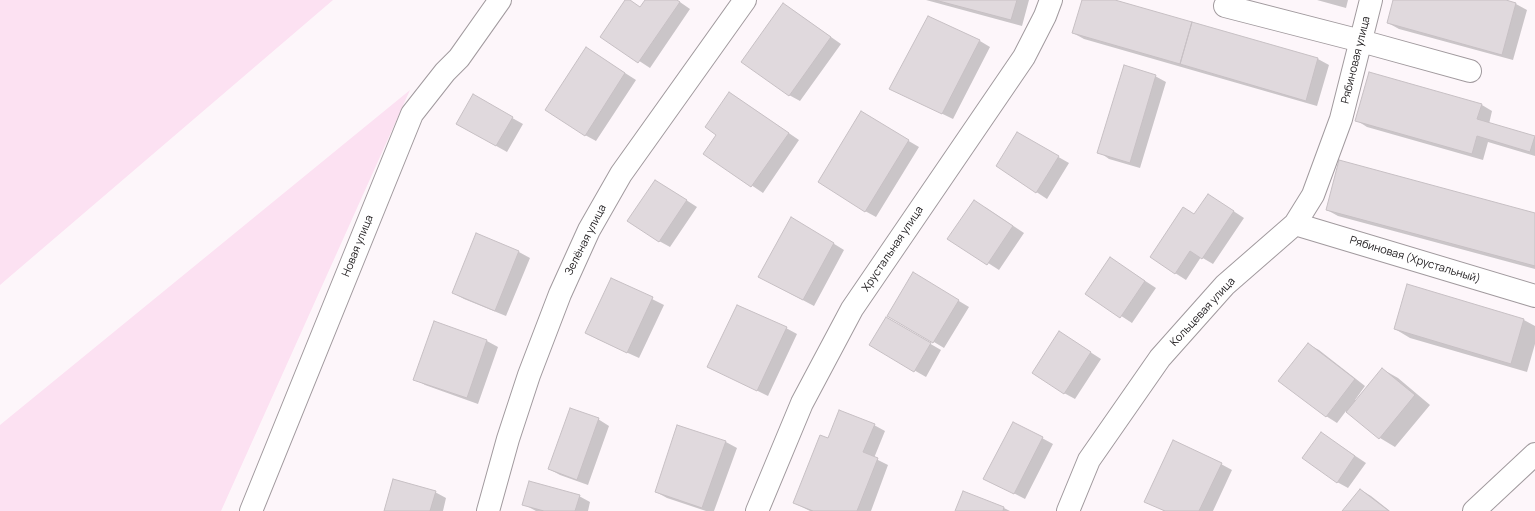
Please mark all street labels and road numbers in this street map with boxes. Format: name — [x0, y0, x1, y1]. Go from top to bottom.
street label: Рябиновая улица — [1339, 15, 1373, 105]
street label: Зелёная улица — [562, 202, 610, 278]
street label: Хрустальная улица — [860, 204, 926, 294]
street label: Новая улица — [340, 213, 376, 279]
street label: Рябиновая (Хрустальный) — [1348, 234, 1482, 286]
street label: Кольцевая улица — [1168, 275, 1238, 349]

